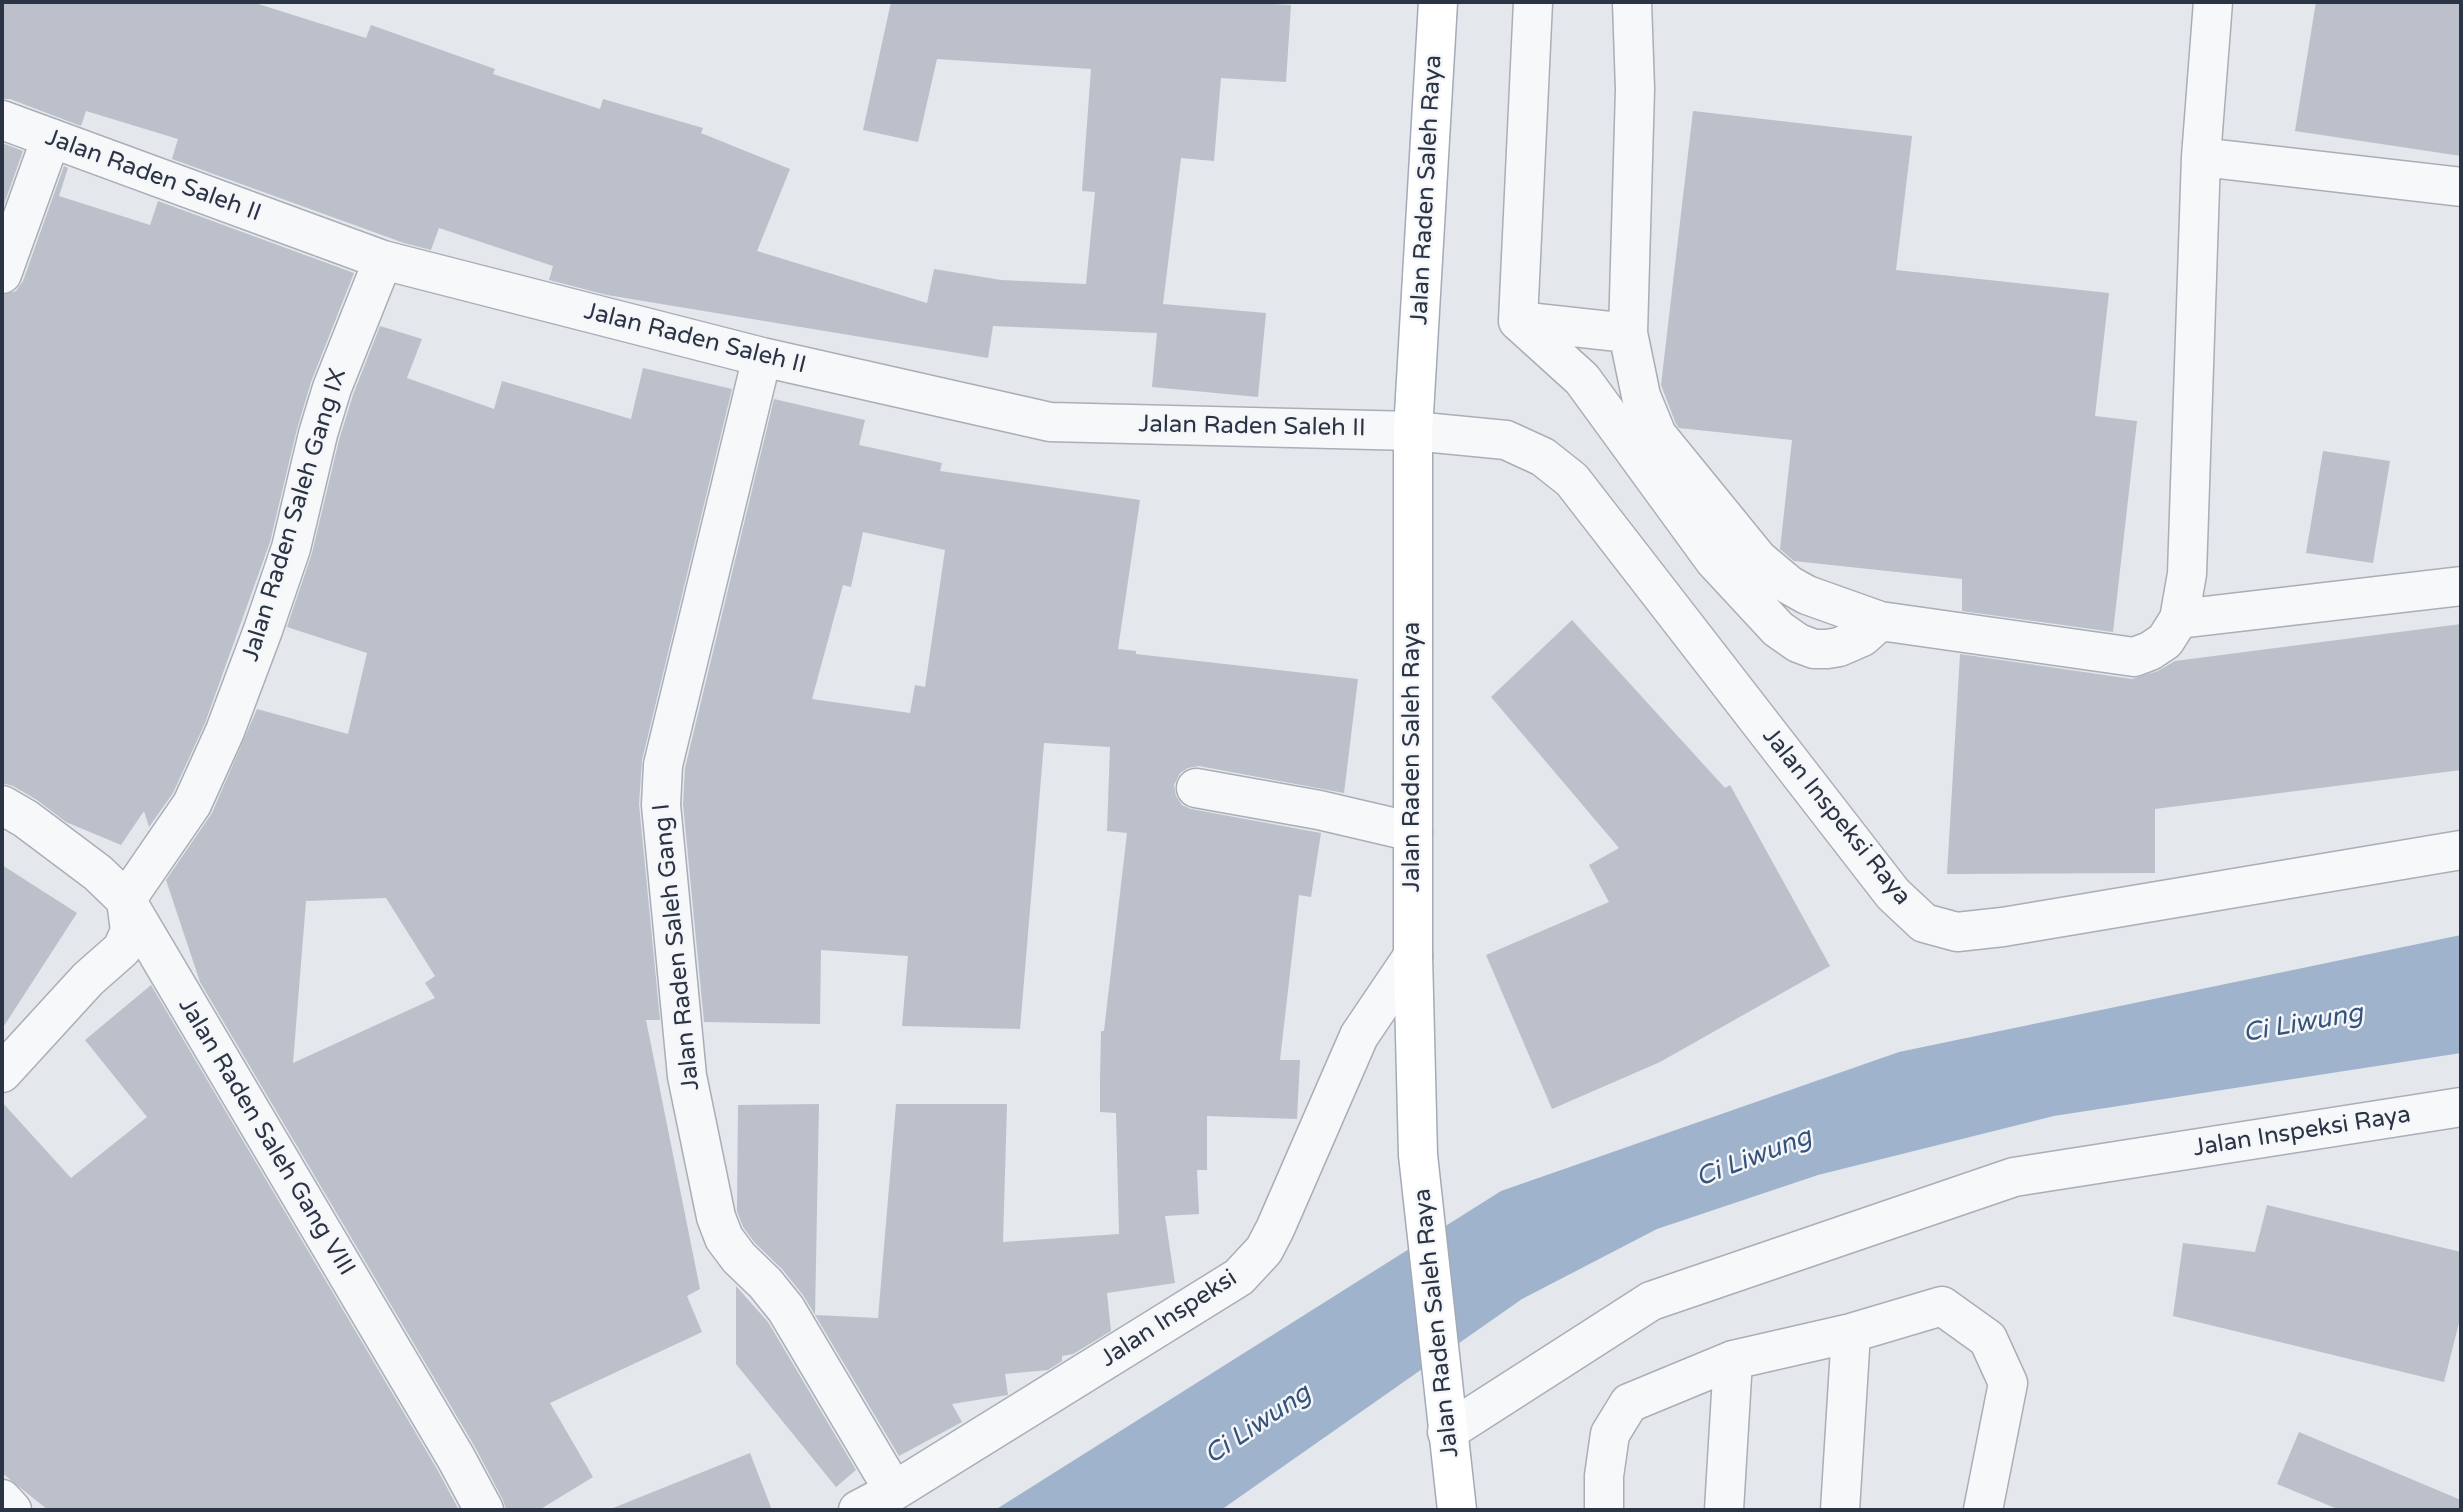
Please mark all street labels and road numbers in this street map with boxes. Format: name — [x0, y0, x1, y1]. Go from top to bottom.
street label: Jalan Raden Saleh Raya — [1406, 54, 1448, 326]
street label: Jalan Raden Saleh II — [41, 124, 265, 228]
street label: Jalan Raden Saleh II — [581, 298, 809, 380]
street label: Jalan Raden Saleh Gang IX — [237, 365, 353, 665]
street label: Jalan Raden Saleh II — [1138, 411, 1366, 443]
street label: Jalan Raden Saleh Raya — [1399, 622, 1427, 892]
street label: Jalan Inspeksi Raya — [1756, 723, 1916, 911]
street label: Jalan Raden Saleh Gang I — [648, 802, 706, 1092]
street label: Jalan Raden Saleh Gang VIII — [172, 993, 360, 1281]
street label: Jalan Inspeksi Raya — [2191, 1101, 2413, 1163]
street label: Jalan Raden Saleh Raya — [1409, 1187, 1465, 1459]
street label: Jalan Inspeksi — [1095, 1264, 1243, 1374]

